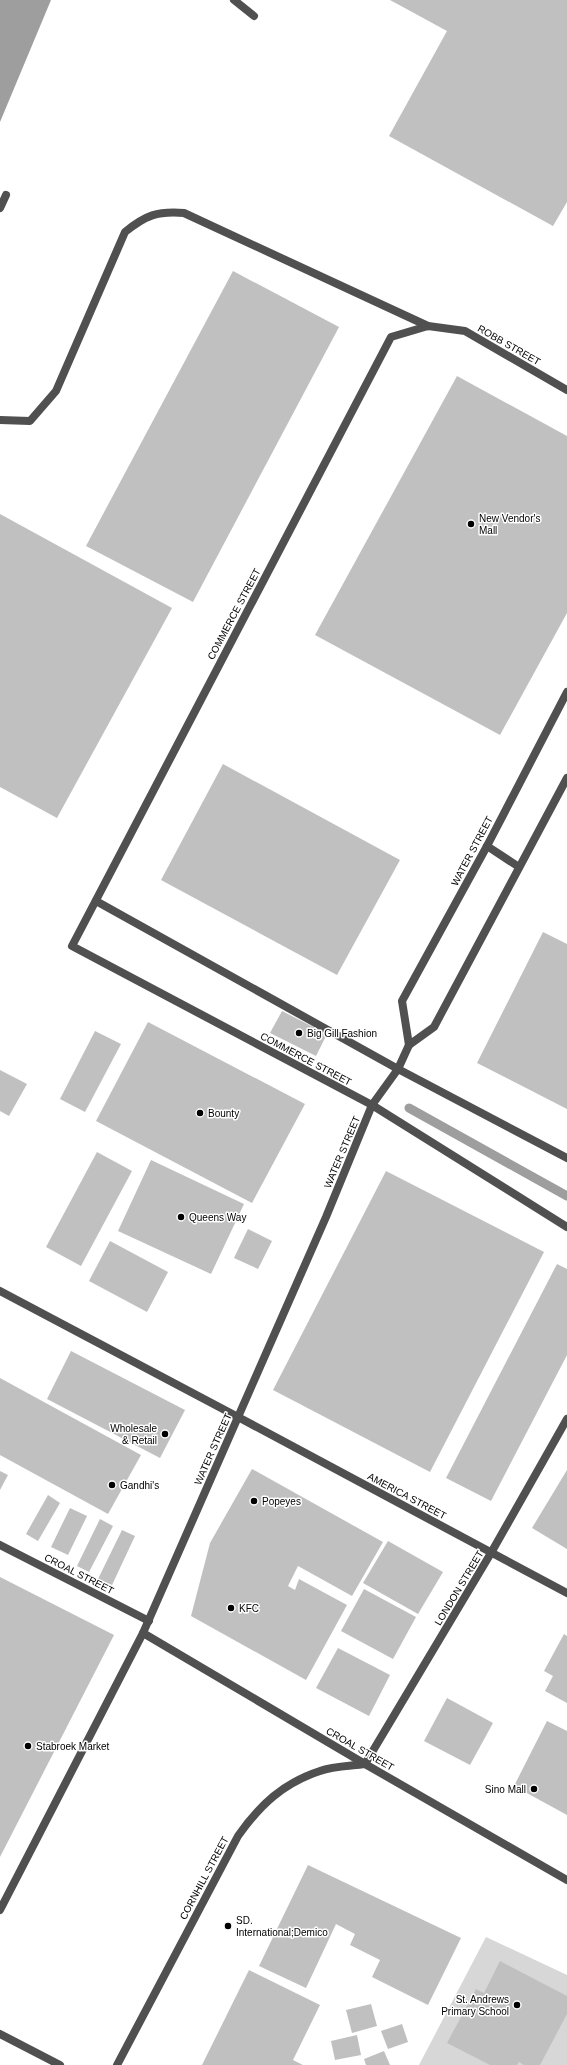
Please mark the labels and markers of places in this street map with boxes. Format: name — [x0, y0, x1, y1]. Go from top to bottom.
place label: New Vendor's Mall — [479, 513, 540, 536]
marker: New Vendor's Mall — [466, 519, 476, 529]
marker: Big Gill Fashion — [294, 1028, 304, 1038]
place label: Big Gill Fashion — [307, 1028, 377, 1039]
marker: Bounty — [195, 1108, 205, 1118]
place label: Bounty — [208, 1108, 239, 1119]
marker: Queens Way — [176, 1212, 186, 1222]
place label: Queens Way — [189, 1212, 246, 1223]
place label: Wholesale & Retail — [110, 1423, 157, 1446]
marker: Wholesale & Retail — [160, 1429, 170, 1439]
marker: Gandhi's — [107, 1480, 117, 1490]
place label: Gandhi's — [120, 1480, 159, 1491]
marker: Popeyes — [249, 1496, 259, 1506]
place label: Popeyes — [262, 1496, 301, 1507]
marker: KFC — [226, 1603, 236, 1613]
place label: KFC — [239, 1603, 259, 1614]
marker: Stabroek Market — [23, 1741, 33, 1751]
place label: Stabroek Market — [36, 1741, 110, 1752]
place label: Sino Mall — [485, 1784, 526, 1795]
marker: Sino Mall — [529, 1784, 539, 1794]
place label: SD. International;Demico — [236, 1915, 328, 1938]
marker: SD. International;Demico — [223, 1921, 233, 1931]
place label: St. Andrews Primary School — [441, 1994, 509, 2017]
marker: St. Andrews Primary School — [512, 2000, 522, 2010]

